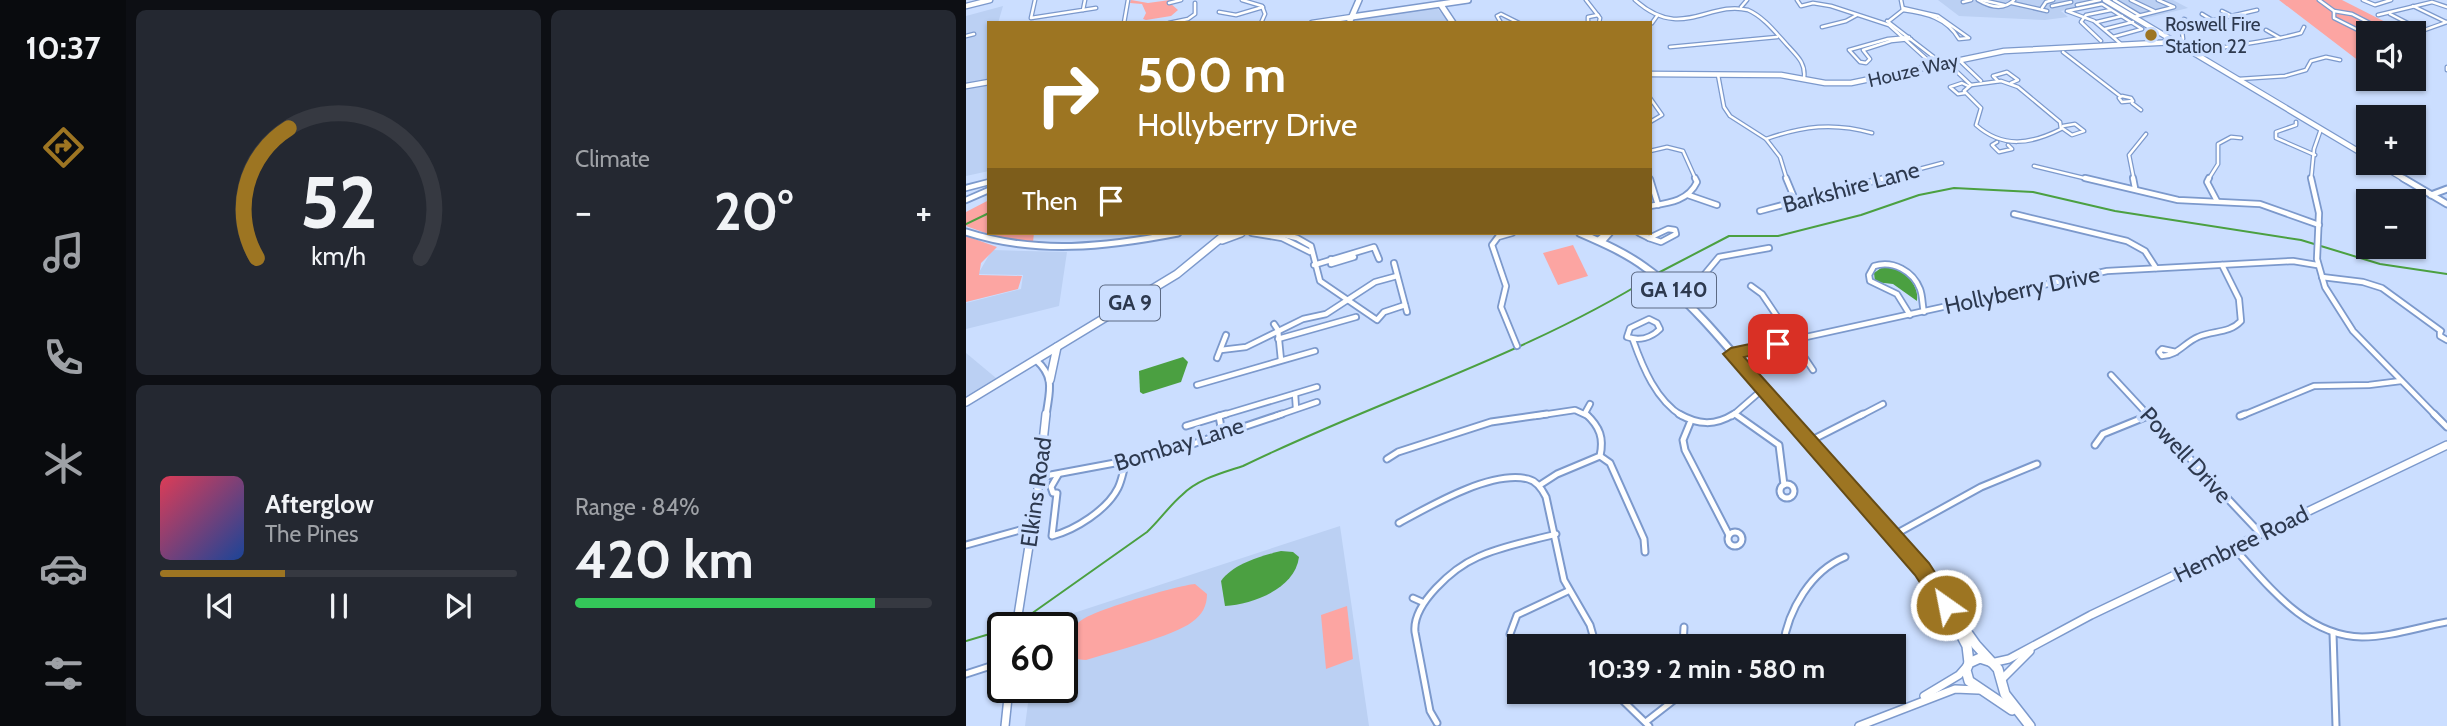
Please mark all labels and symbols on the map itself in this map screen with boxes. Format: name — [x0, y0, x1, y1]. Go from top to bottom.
place label: Roswell Fire Station 22 — [2165, 13, 2261, 58]
marker: Roswell Fire Station 22 — [2143, 27, 2159, 43]
street label: Houze Way — [1866, 49, 1961, 92]
street label: Barkshire Lane — [1780, 155, 1923, 219]
street label: Hollyberry Drive — [1942, 260, 2103, 320]
road number: GA 140 — [1632, 272, 1716, 308]
road number: GA 9 — [1100, 286, 1160, 320]
pin — [1748, 314, 1808, 374]
street label: Powell Drive — [2134, 401, 2238, 509]
street label: Bombay Lane — [1111, 411, 1247, 477]
street label: Elkins Road — [1014, 435, 1058, 549]
street label: Hembree Road — [2169, 499, 2313, 589]
position arrow — [1909, 568, 1983, 642]
speed limit sign: 60 — [987, 612, 1078, 703]

